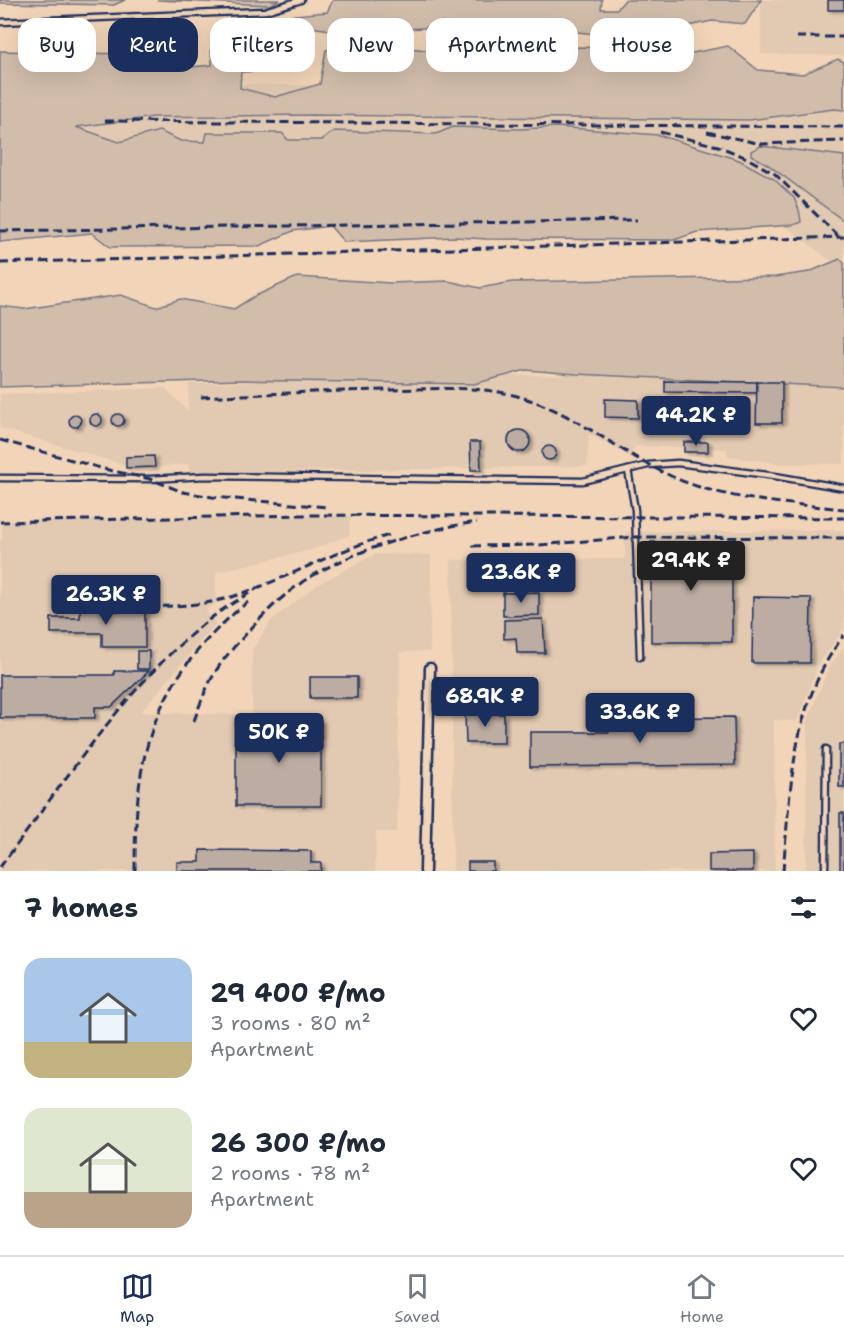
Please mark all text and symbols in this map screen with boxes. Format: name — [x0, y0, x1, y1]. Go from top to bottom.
chip: Buy — [18, 18, 96, 72]
chip: Rent — [108, 18, 198, 72]
chip: Filters — [210, 18, 315, 72]
chip: New — [327, 18, 414, 72]
chip: Apartment — [426, 18, 578, 72]
chip: House — [590, 18, 694, 72]
pin: 44.2K ₽ — [641, 396, 751, 447]
text: 44.2K ₽ — [656, 402, 736, 428]
pin: 29.4K ₽ — [636, 541, 746, 592]
text: 29.4K ₽ — [651, 547, 731, 573]
pin: 23.6K ₽ — [466, 553, 576, 604]
text: 23.6K ₽ — [480, 559, 562, 585]
pin: 26.3K ₽ — [51, 575, 161, 626]
text: 26.3K ₽ — [65, 581, 147, 607]
pin: 68.9K ₽ — [430, 677, 540, 728]
text: 68.9K ₽ — [446, 683, 524, 709]
pin: 33.6K ₽ — [585, 693, 695, 744]
text: 33.6K ₽ — [600, 699, 680, 725]
pin: 50K ₽ — [237, 713, 321, 764]
text: 50K ₽ — [249, 719, 309, 745]
text: 7 homes — [24, 890, 138, 925]
icon: filters — [787, 891, 820, 924]
text: 29 400 ₽/mo — [210, 975, 386, 1010]
icon: home — [72, 982, 144, 1054]
icon: heart — [787, 1002, 820, 1035]
text: 3 rooms · 80 m² — [210, 1010, 371, 1036]
text: Apartment — [210, 1036, 314, 1062]
text: 26 300 ₽/mo — [210, 1125, 386, 1160]
icon: home — [72, 1132, 144, 1204]
icon: heart — [787, 1152, 820, 1185]
text: 2 rooms · 78 m² — [210, 1160, 370, 1186]
text: Apartment — [210, 1186, 314, 1212]
tab: Map — [120, 1270, 154, 1327]
tab: Saved — [394, 1270, 440, 1327]
tab: Home — [680, 1270, 724, 1327]

